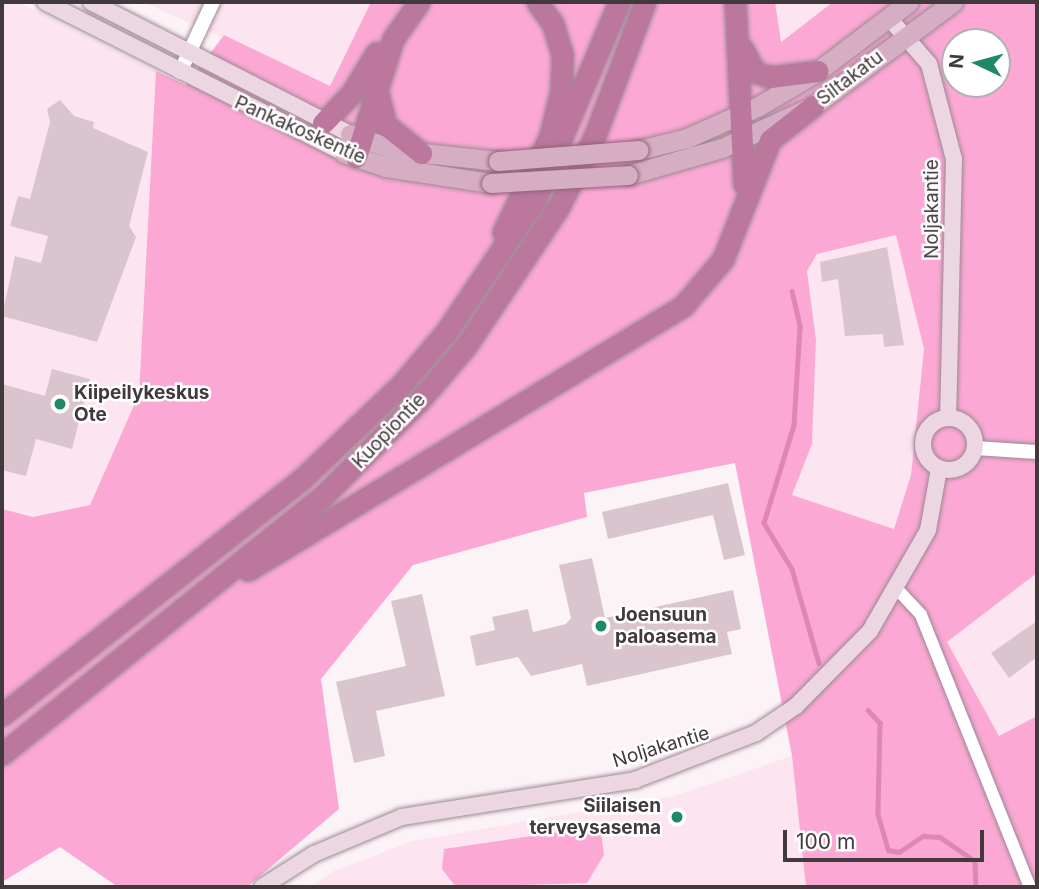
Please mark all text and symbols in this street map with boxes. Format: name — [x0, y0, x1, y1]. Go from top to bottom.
north arrow — [941, 28, 1011, 98]
street label: Siltakatu — [812, 46, 888, 110]
text: N — [944, 53, 969, 70]
street label: Pankakoskentie — [231, 91, 369, 169]
street label: Noljakantie — [921, 159, 943, 259]
place label: Kiipeilykeskus Ote — [74, 382, 209, 426]
street label: Kuopiontie — [348, 389, 430, 473]
marker: Kiipeilykeskus Ote — [52, 396, 68, 412]
place label: Joensuun paloasema — [615, 604, 717, 648]
marker: Joensuun paloasema — [593, 618, 609, 634]
street label: Noljakantie — [610, 722, 712, 772]
place label: Siilaisen terveysasema — [529, 795, 661, 839]
marker: Siilaisen terveysasema — [667, 807, 687, 827]
scale bar — [787, 816, 988, 860]
text: 100 m — [796, 829, 855, 854]

